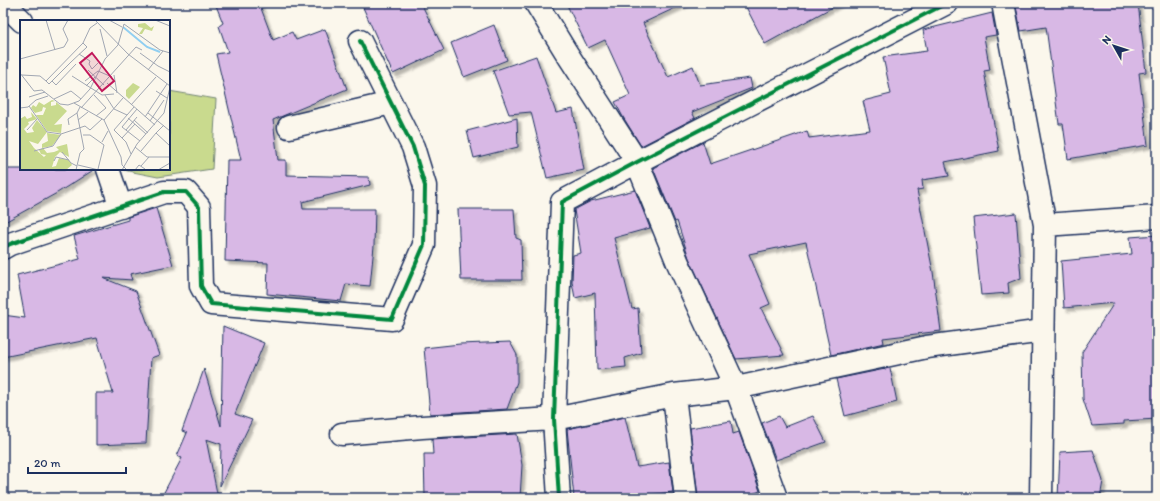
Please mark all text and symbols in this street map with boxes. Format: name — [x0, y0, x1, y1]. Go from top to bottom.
inset map — [20, 20, 170, 170]
north arrow — [1094, 26, 1134, 66]
text: N — [1099, 33, 1114, 47]
scale bar — [28, 449, 126, 475]
text: 20 m — [34, 456, 61, 470]

